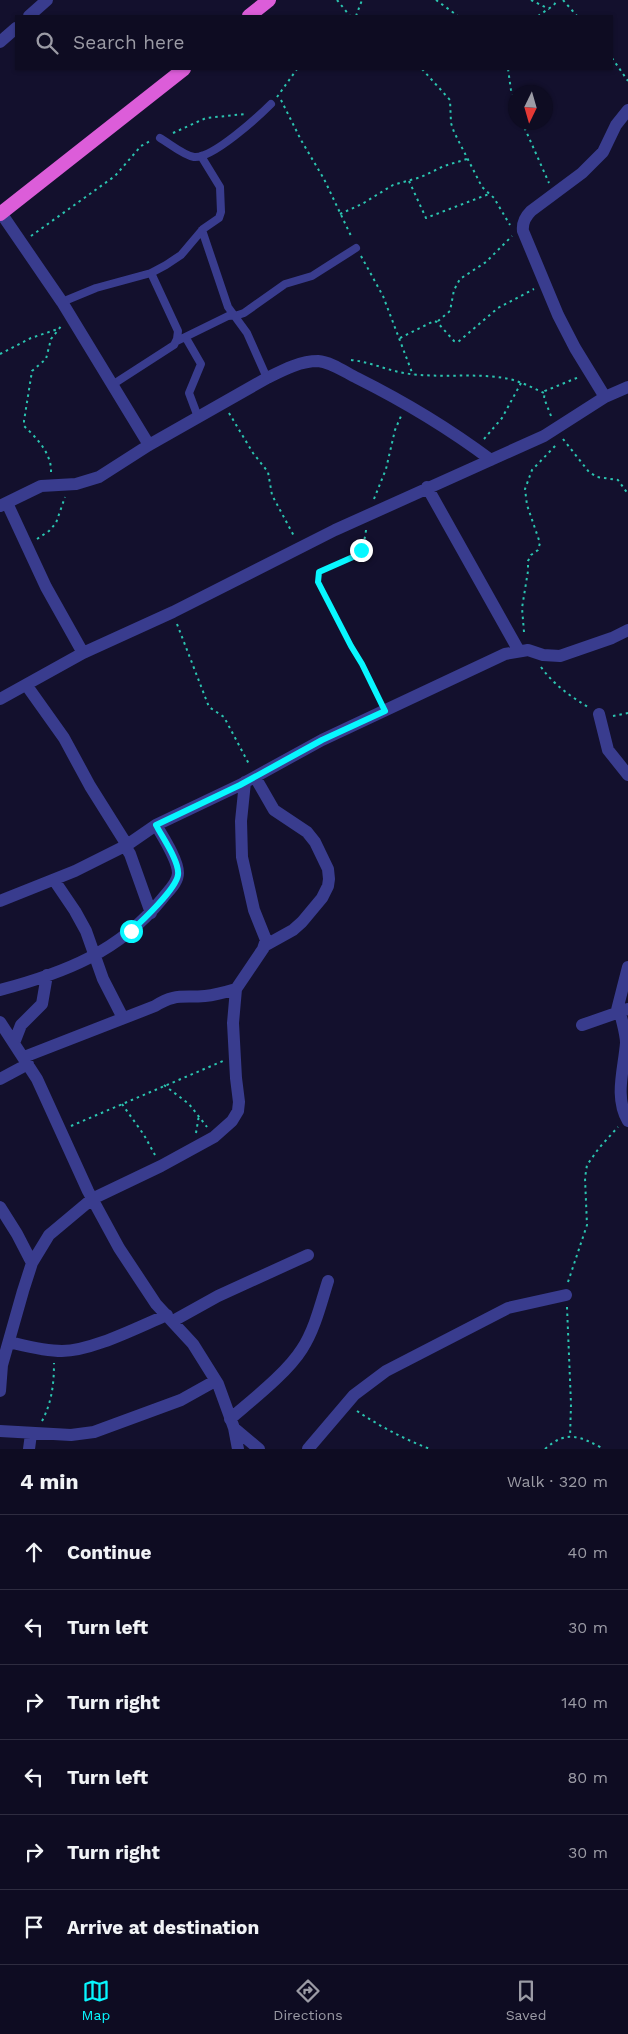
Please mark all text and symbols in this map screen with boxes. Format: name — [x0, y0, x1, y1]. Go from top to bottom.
search box — [15, 15, 613, 70]
icon: search — [33, 29, 61, 57]
text: Search here — [73, 31, 184, 54]
north arrow — [508, 85, 553, 130]
route end — [350, 539, 373, 562]
route start — [120, 920, 143, 943]
text: 4 min — [20, 1469, 78, 1494]
text: Walk · 320 m — [507, 1472, 608, 1491]
icon: ahead — [20, 1538, 48, 1566]
text: Continue — [67, 1541, 151, 1564]
text: 40 m — [568, 1543, 608, 1562]
icon: left — [20, 1613, 48, 1641]
text: Turn left — [67, 1616, 148, 1639]
text: 30 m — [568, 1618, 608, 1637]
icon: right — [20, 1688, 48, 1716]
text: Turn right — [67, 1691, 160, 1714]
text: 140 m — [561, 1693, 608, 1712]
icon: left — [20, 1763, 48, 1791]
text: Turn left — [67, 1766, 148, 1789]
text: 80 m — [567, 1768, 608, 1787]
icon: right — [20, 1838, 48, 1866]
text: Turn right — [67, 1841, 160, 1864]
text: 30 m — [568, 1843, 608, 1862]
icon: arrive — [20, 1913, 48, 1941]
text: Arrive at destination — [67, 1916, 259, 1939]
tab: Map — [82, 1977, 110, 2023]
tab: Directions — [273, 1977, 343, 2023]
tab: Saved — [506, 1977, 546, 2023]

